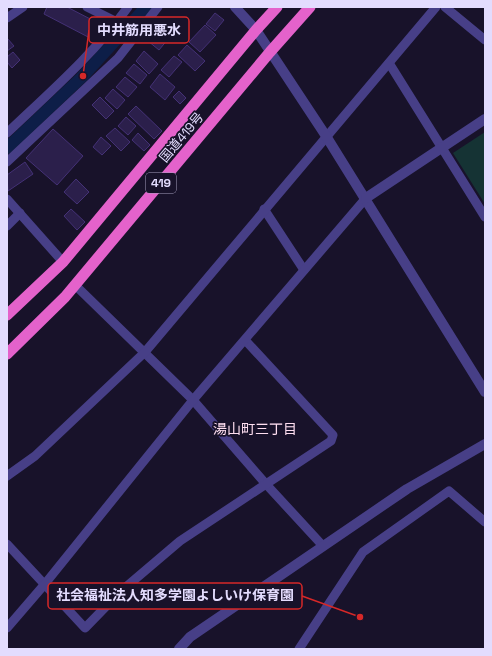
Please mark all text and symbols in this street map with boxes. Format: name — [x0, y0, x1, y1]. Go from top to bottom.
callout: 中井筋用悪水 — [89, 17, 189, 43]
text: 中井筋用悪水 — [97, 21, 181, 39]
street label: 国道419号 — [156, 109, 207, 166]
road number: 419 — [146, 173, 176, 193]
district label: 湯山町三丁目 — [213, 420, 297, 438]
callout: 社会福祉法人知多学園よしいけ保育園 — [48, 583, 302, 609]
text: 社会福祉法人知多学園よしいけ保育園 — [56, 586, 294, 604]

